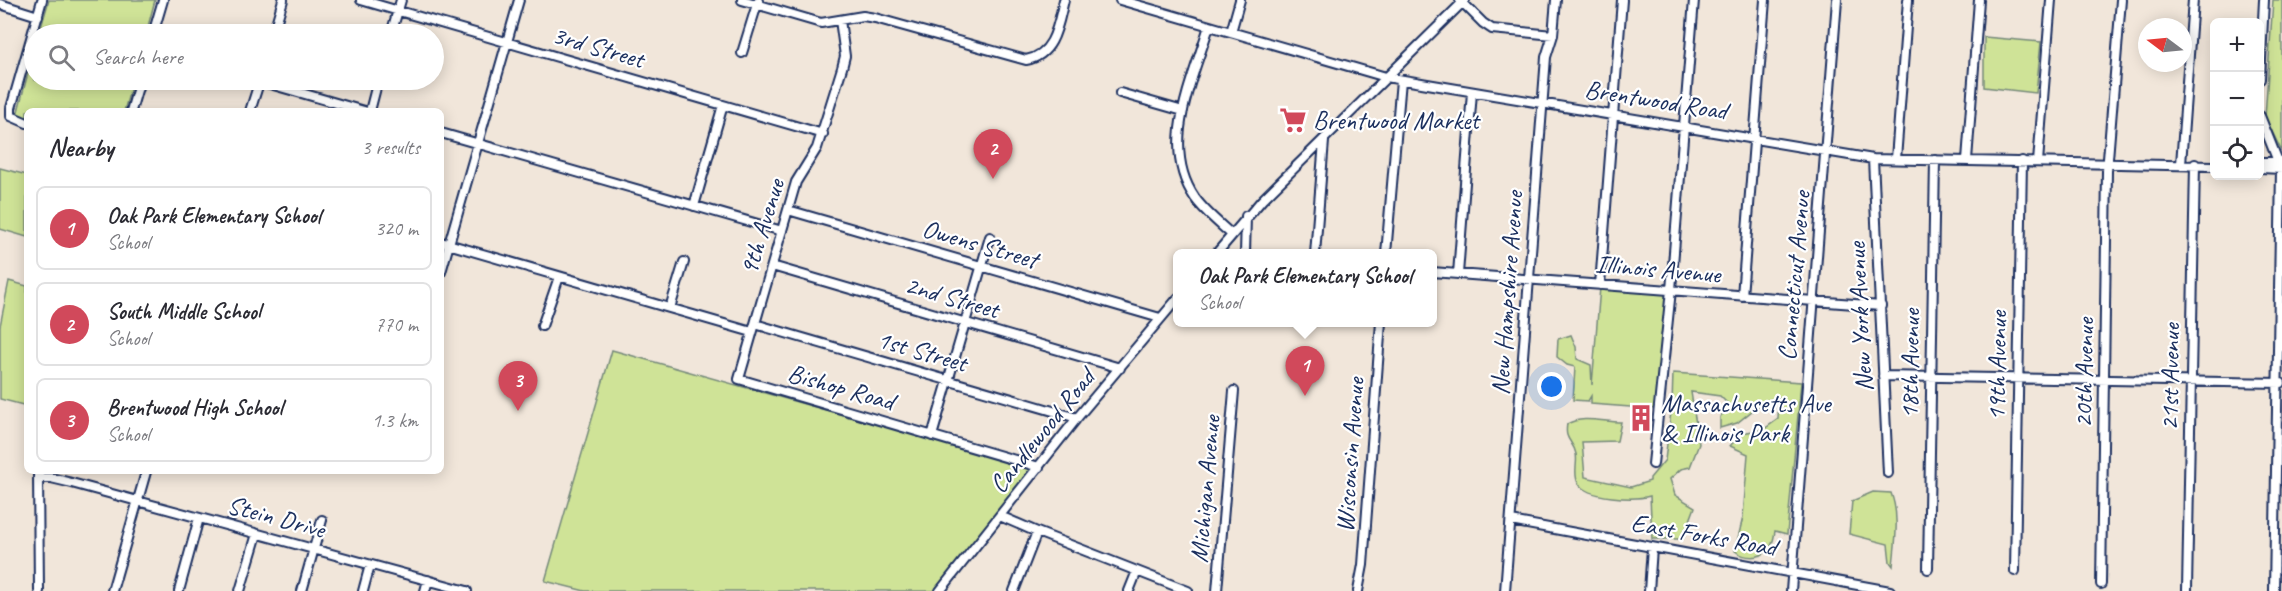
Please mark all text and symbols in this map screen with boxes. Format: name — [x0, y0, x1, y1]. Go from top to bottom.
street label: 3rd Street — [548, 18, 650, 76]
north arrow — [2138, 18, 2192, 72]
map controls — [2210, 18, 2264, 180]
button: + — [2210, 18, 2264, 72]
search box — [24, 24, 444, 90]
icon: search — [45, 41, 78, 74]
text: Search here — [93, 43, 183, 71]
street label: Brentwood Road — [1583, 72, 1733, 128]
button: − — [2210, 72, 2264, 126]
place label: Brentwood Market — [1313, 104, 1481, 137]
supermarket icon: Brentwood Market — [1278, 105, 1308, 135]
button: locate — [2210, 126, 2264, 180]
pin: 2 — [974, 130, 1012, 179]
text: Nearby — [48, 131, 113, 164]
text: 3 results — [361, 135, 420, 160]
street label: 9th Avenue — [732, 174, 793, 279]
street label: New Hampshire Avenue — [1483, 187, 1531, 396]
street label: Connecticut Avenue — [1770, 187, 1818, 362]
text: Oak Park Elementary School — [107, 202, 321, 230]
street label: Owens Street — [918, 212, 1045, 277]
text: 1 — [65, 216, 74, 241]
text: 320 m — [375, 216, 418, 241]
text: School — [107, 230, 150, 255]
street label: New York Avenue — [1840, 240, 1880, 393]
street label: Illinois Avenue — [1594, 247, 1723, 291]
popup — [1173, 249, 1437, 327]
text: Oak Park Elementary School — [1198, 262, 1412, 290]
street label: 2nd Street — [901, 268, 1005, 327]
text: School — [1198, 290, 1241, 315]
text: South Middle School — [107, 298, 261, 326]
street label: 18th Avenue — [1893, 307, 1927, 419]
street label: 19th Avenue — [1980, 309, 2014, 421]
text: 2 — [65, 312, 74, 337]
text: 770 m — [375, 312, 418, 337]
street label: 20th Avenue — [2067, 316, 2101, 428]
street label: 21st Avenue — [2153, 322, 2187, 431]
street label: 1st Street — [873, 323, 973, 380]
text: School — [107, 326, 150, 351]
pin: 1 — [1286, 346, 1324, 396]
street label: Bishop Road — [784, 356, 902, 419]
street label: Candlewood Road — [982, 359, 1105, 500]
pin: 3 — [498, 362, 538, 411]
your location — [1537, 372, 1566, 401]
street label: Wisconsin Avenue — [1328, 375, 1372, 533]
place label: Massachusetts Ave & Illinois Park — [1661, 387, 1833, 450]
text: Brentwood High School — [107, 394, 282, 422]
building icon: Massachusetts Ave & Illinois Park — [1626, 403, 1656, 433]
text: 3 — [65, 408, 74, 433]
text: 1.3 km — [372, 408, 418, 433]
street label: Michigan Avenue — [1182, 413, 1228, 564]
text: School — [107, 422, 150, 447]
street label: Stein Drive — [224, 488, 331, 546]
street label: East Forks Road — [1629, 506, 1783, 565]

